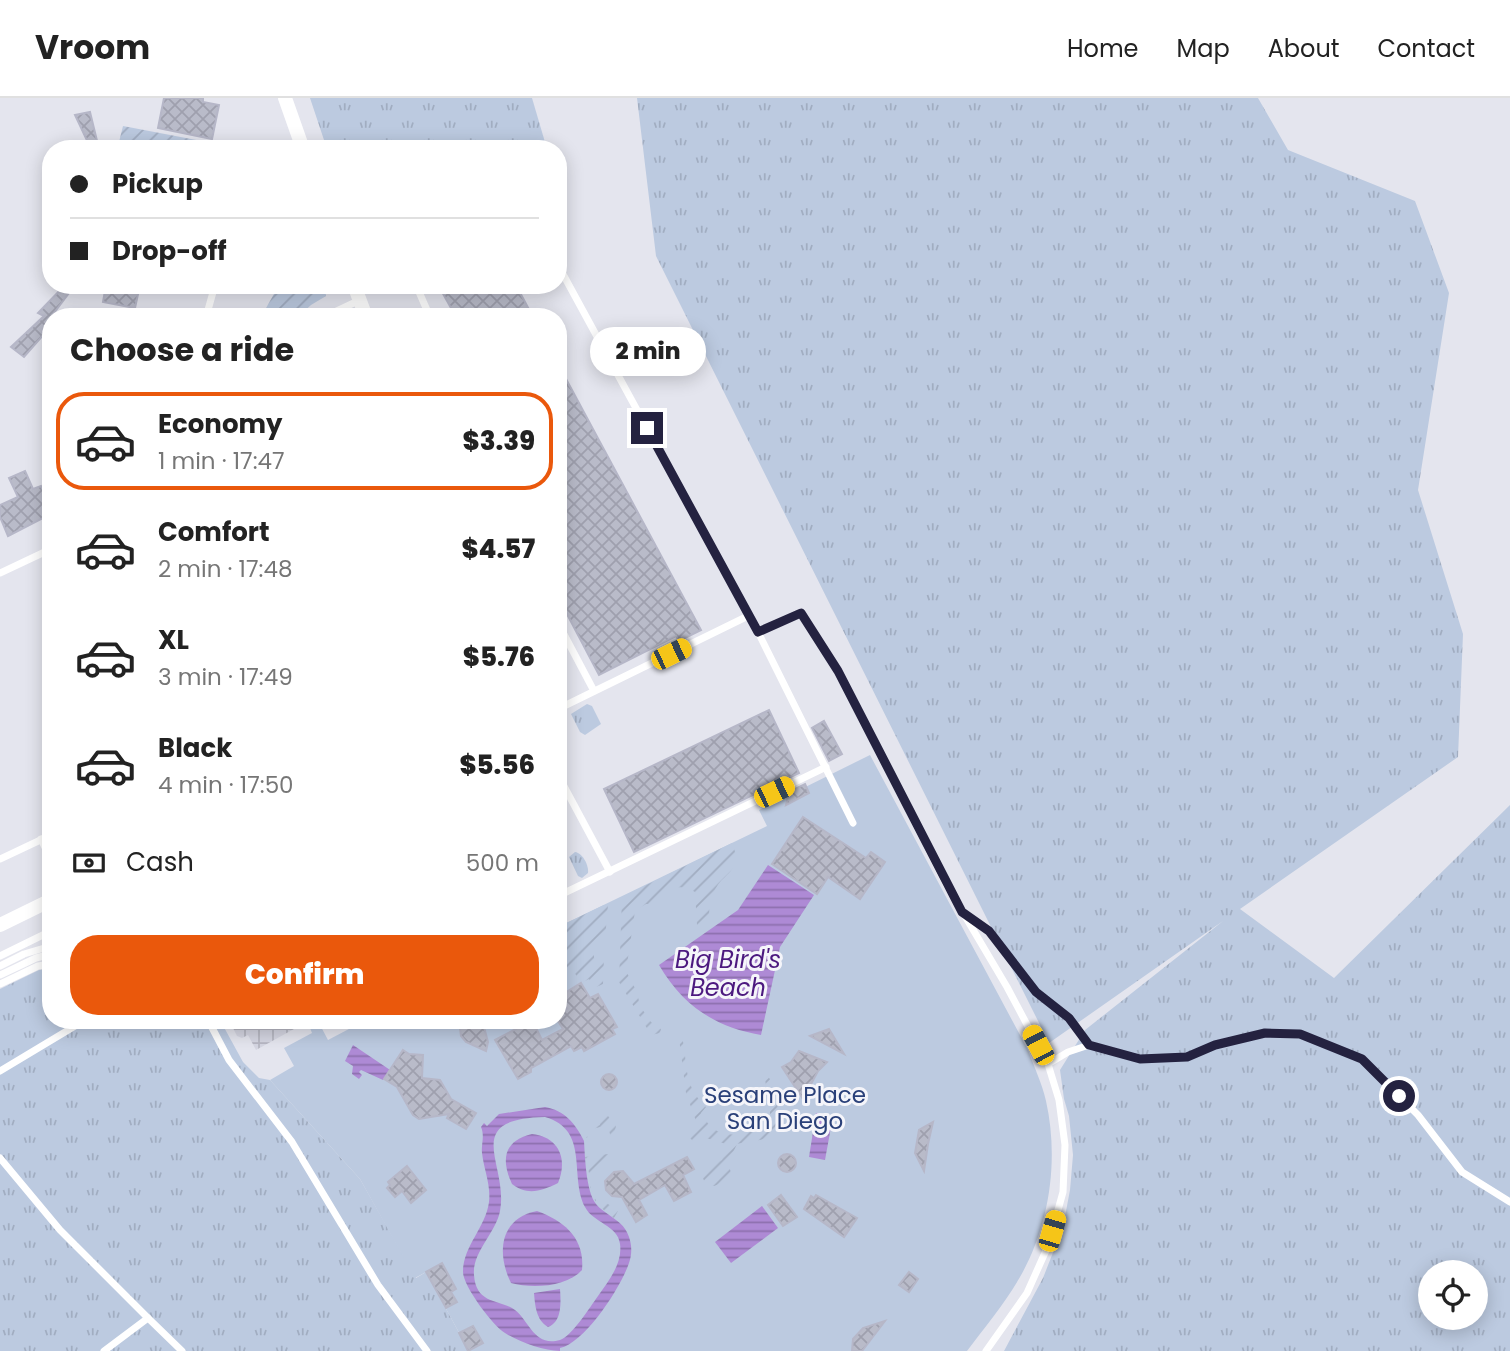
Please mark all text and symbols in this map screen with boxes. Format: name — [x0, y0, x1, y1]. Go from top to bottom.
text: Vroom — [35, 24, 150, 71]
text: Home — [1067, 32, 1139, 65]
text: Map — [1177, 32, 1230, 65]
text: About — [1268, 32, 1339, 65]
text: Contact — [1377, 32, 1475, 65]
text: Pickup — [112, 166, 203, 202]
text: Drop-off — [112, 233, 227, 269]
text: Choose a ride — [70, 327, 294, 372]
callout: 2 min — [589, 327, 705, 376]
text: 2 min — [616, 335, 680, 367]
text: Economy — [158, 406, 282, 442]
icon: car — [74, 410, 137, 473]
route end — [631, 412, 663, 444]
text: $3.39 — [463, 423, 535, 459]
text: 1 min · 17:47 — [158, 445, 285, 477]
text: Comfort — [158, 514, 270, 550]
icon: car — [74, 518, 137, 581]
text: $4.57 — [461, 531, 535, 567]
text: 2 min · 17:48 — [158, 553, 292, 585]
text: XL — [158, 622, 189, 658]
icon: car — [74, 626, 137, 689]
car — [648, 635, 695, 673]
text: $5.76 — [463, 639, 535, 675]
text: 3 min · 17:49 — [158, 661, 293, 693]
text: Black — [158, 730, 232, 766]
icon: car — [74, 734, 137, 797]
text: $5.56 — [459, 747, 535, 783]
text: 4 min · 17:50 — [158, 769, 294, 801]
car — [751, 773, 798, 811]
icon: cash — [70, 844, 108, 882]
text: Cash — [126, 844, 194, 880]
text: 500 m — [466, 847, 539, 879]
button: Confirm — [70, 935, 539, 1015]
water label: Big Bird's Beach — [675, 943, 781, 1004]
car — [1019, 1022, 1058, 1068]
park label: Sesame Place San Diego — [704, 1079, 866, 1137]
route start — [1383, 1080, 1415, 1112]
car — [1037, 1208, 1068, 1254]
map controls — [1418, 1260, 1488, 1330]
button: locate — [1418, 1260, 1488, 1330]

